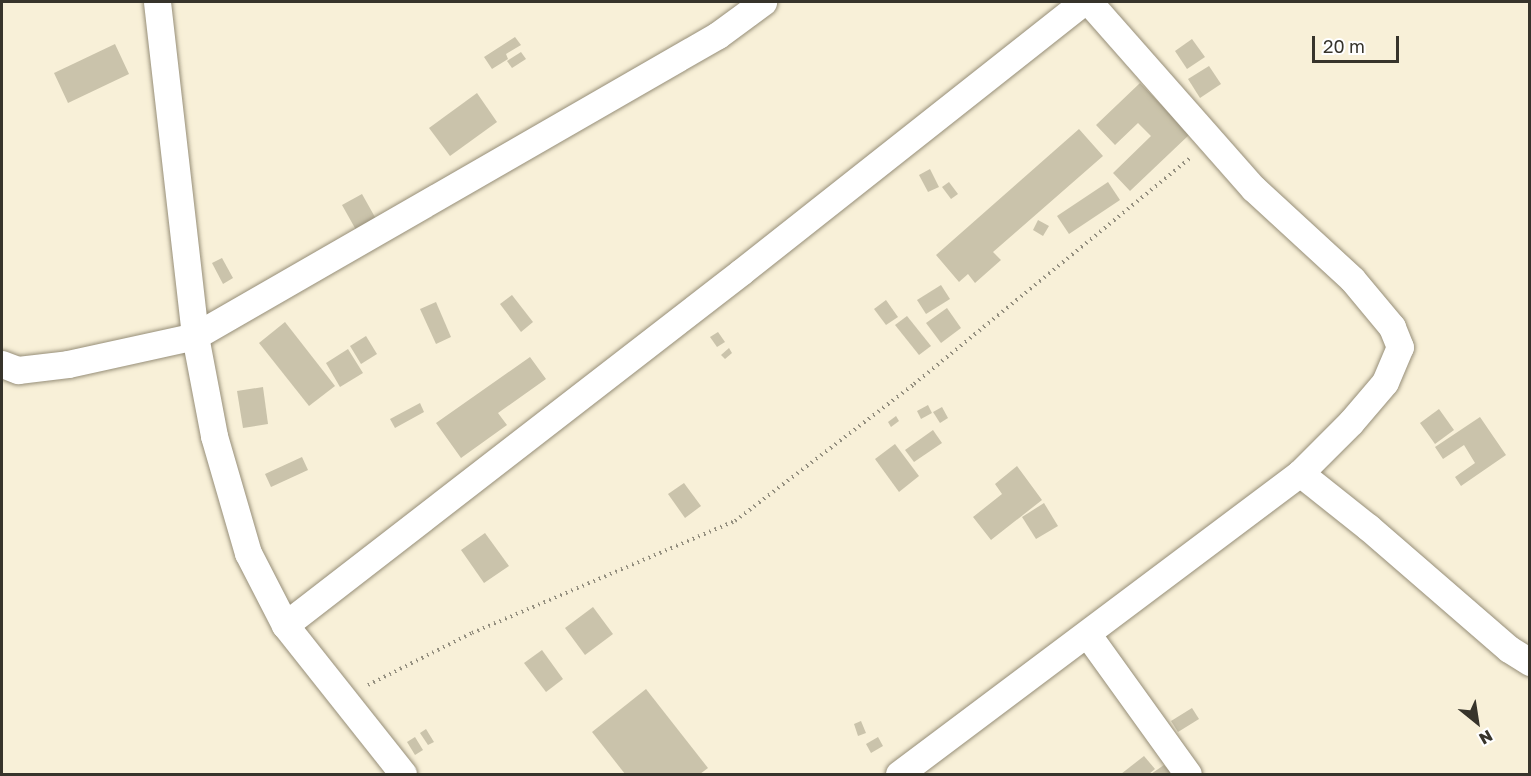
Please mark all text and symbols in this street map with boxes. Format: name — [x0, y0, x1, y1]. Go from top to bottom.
scale bar — [1315, 24, 1402, 62]
text: 20 m — [1323, 35, 1365, 57]
north arrow — [1447, 692, 1507, 752]
text: N — [1476, 726, 1496, 749]

